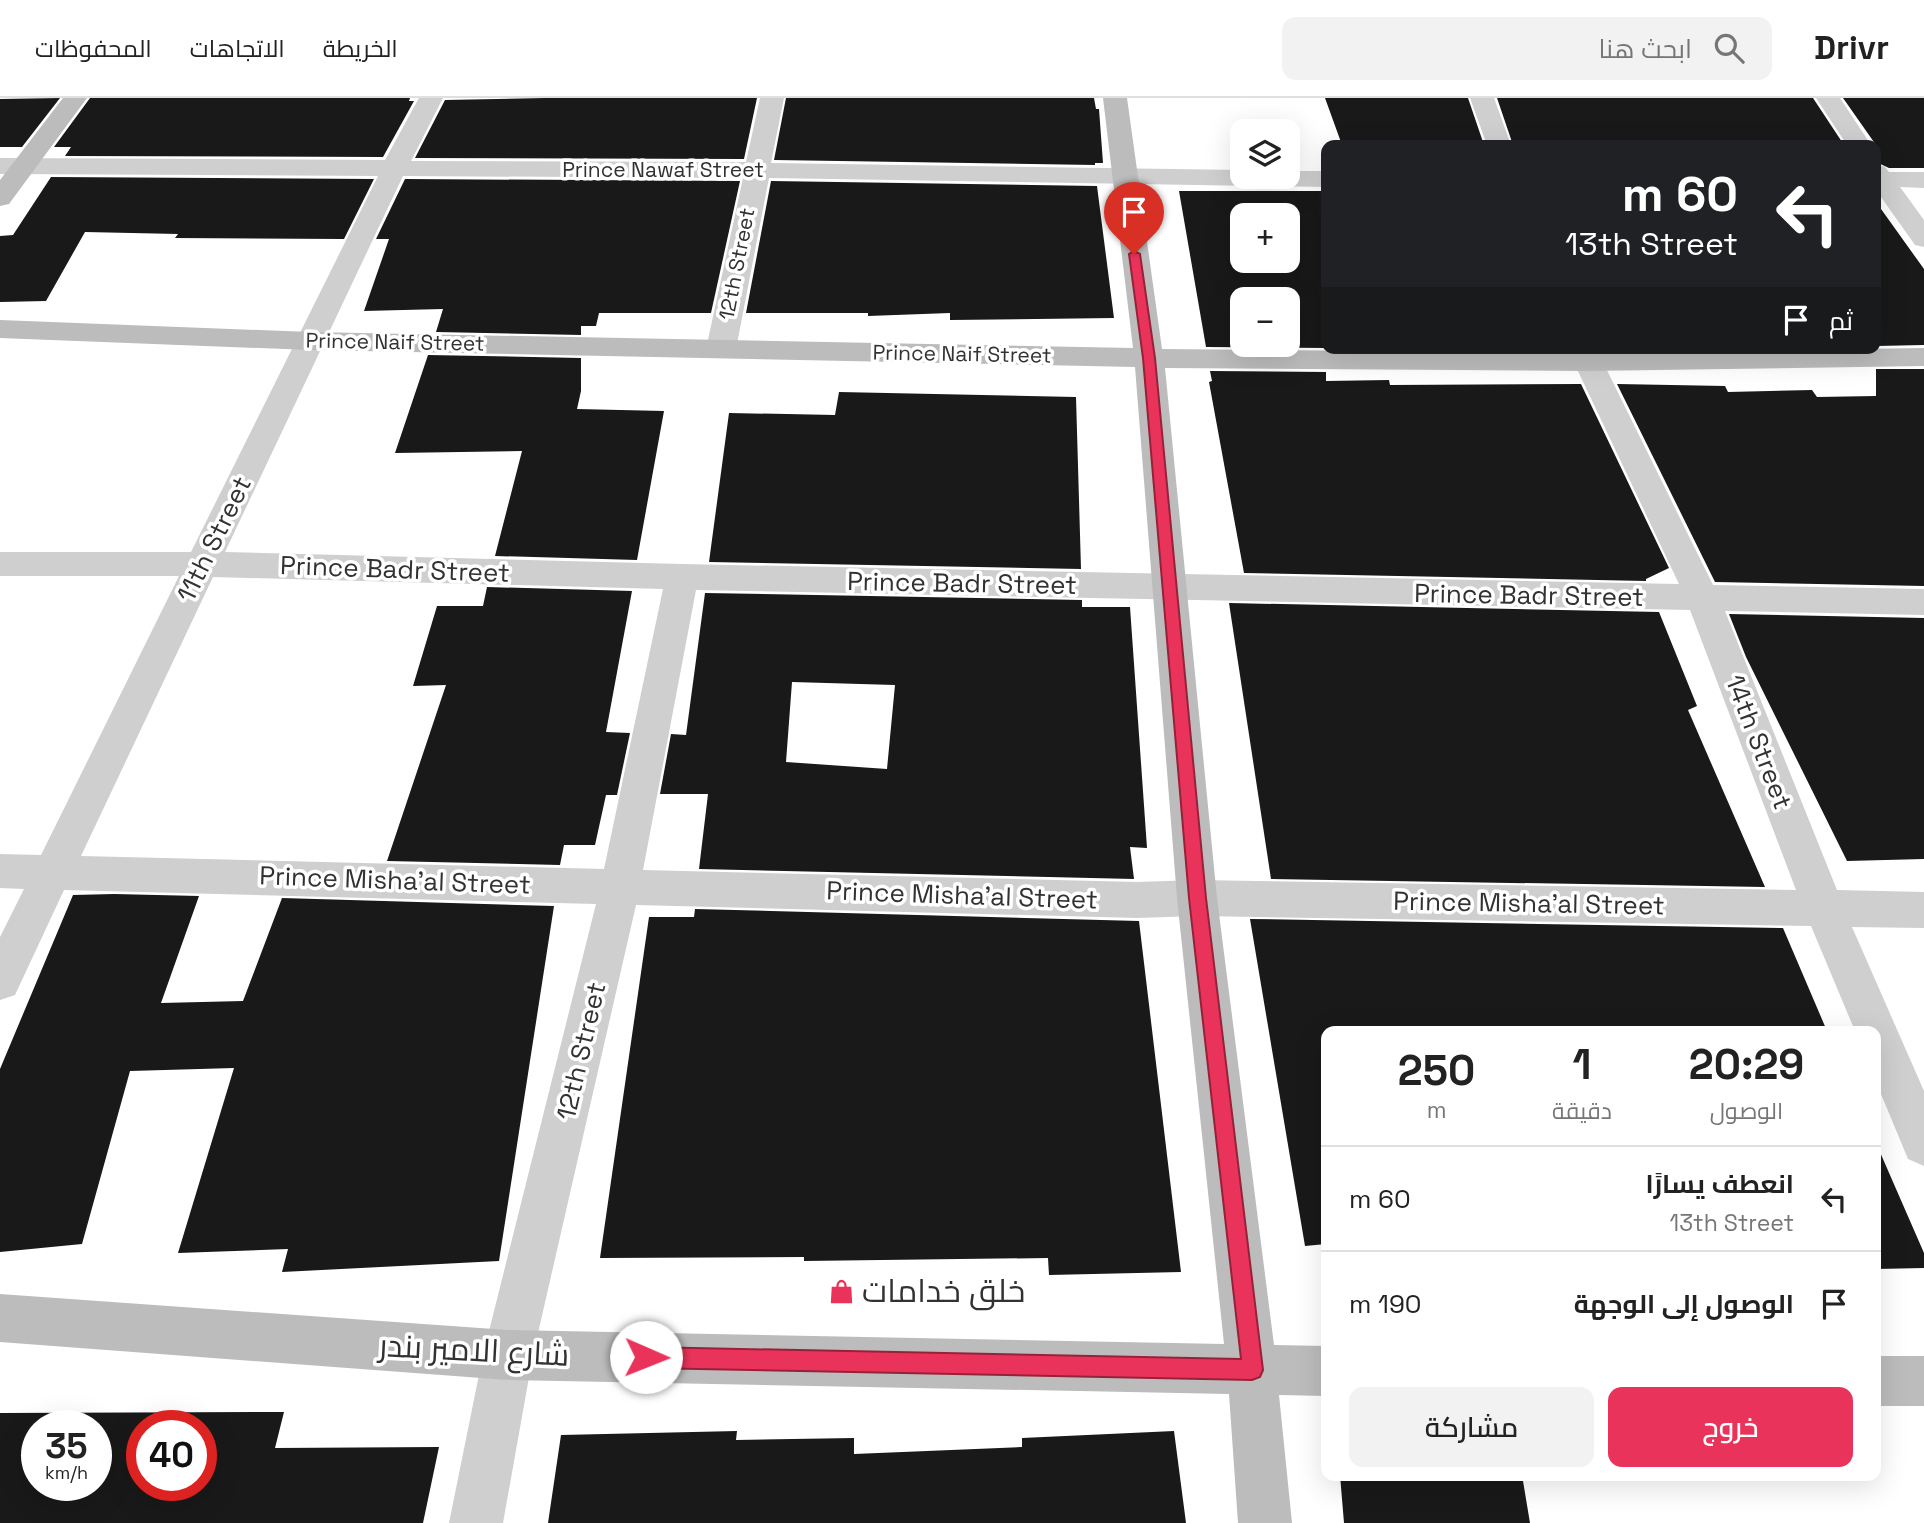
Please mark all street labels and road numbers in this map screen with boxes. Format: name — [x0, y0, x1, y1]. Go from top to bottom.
street label: Prince Nawaf Street — [562, 156, 764, 183]
street label: 12th Street — [712, 206, 761, 322]
street label: Prince Naif Street — [305, 326, 485, 357]
street label: Prince Naif Street — [872, 338, 1052, 369]
street label: 11th Street — [169, 471, 259, 607]
street label: Prince Badr Street — [280, 548, 510, 590]
street label: Prince Badr Street — [847, 564, 1077, 602]
street label: Prince Badr Street — [1414, 576, 1644, 614]
street label: 14th Street — [1718, 670, 1800, 814]
street label: Prince Misha'al Street — [259, 858, 531, 902]
street label: Prince Misha'al Street — [826, 873, 1098, 917]
street label: Prince Misha'al Street — [1393, 884, 1665, 922]
street label: 12th Street — [549, 979, 613, 1123]
street label: شارع الامير بندر — [376, 1325, 570, 1377]

